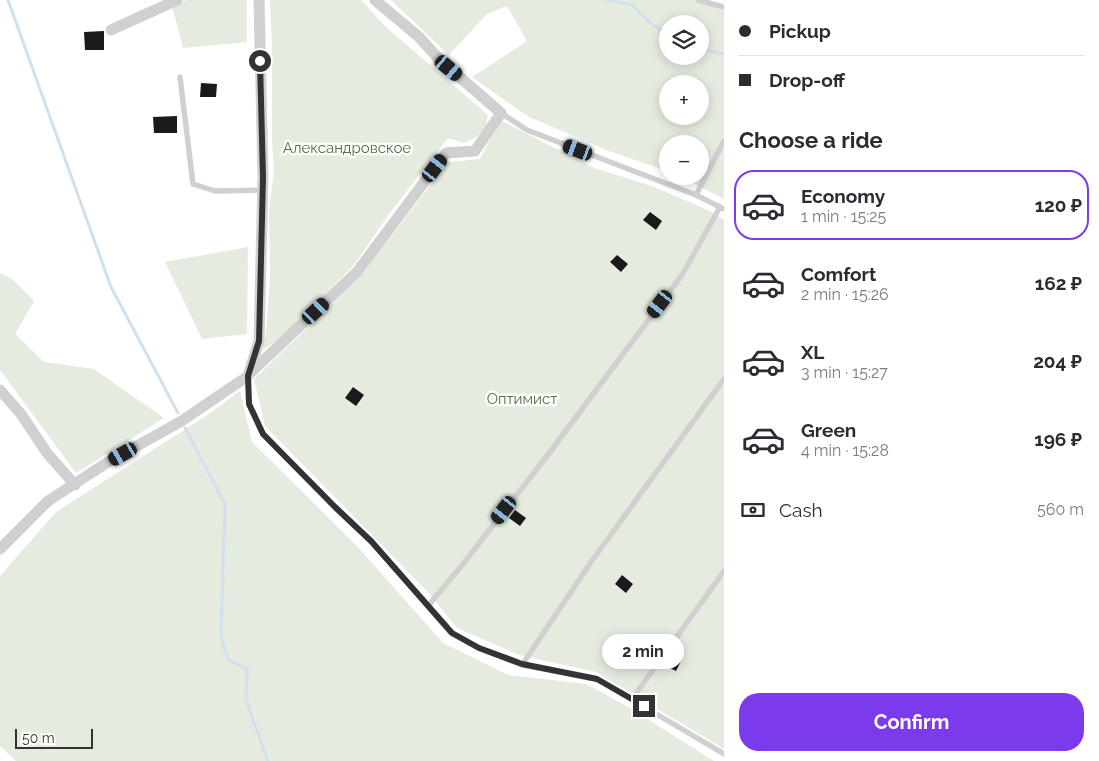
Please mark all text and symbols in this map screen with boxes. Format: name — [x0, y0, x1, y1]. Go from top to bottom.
map controls — [659, 15, 709, 185]
button: layers — [659, 15, 709, 65]
text: Pickup — [769, 20, 831, 42]
route start — [249, 50, 271, 72]
car — [432, 53, 465, 83]
text: Drop-off — [769, 69, 845, 91]
button: + — [659, 75, 709, 125]
text: Choose a ride — [739, 127, 883, 153]
button: − — [659, 135, 709, 185]
car — [561, 138, 594, 162]
park label: Александровское — [283, 139, 411, 157]
car — [419, 152, 450, 184]
icon: car — [741, 183, 786, 228]
text: Economy — [801, 185, 885, 207]
text: 120 ₽ — [1035, 194, 1082, 216]
text: 1 min · 15:25 — [801, 207, 886, 226]
icon: car — [741, 261, 786, 306]
text: Comfort — [801, 263, 876, 285]
text: 162 ₽ — [1035, 272, 1082, 294]
text: 2 min · 15:26 — [801, 285, 889, 304]
car — [644, 288, 675, 320]
car — [299, 295, 332, 327]
icon: car — [741, 339, 786, 384]
text: XL — [801, 341, 824, 363]
text: 204 ₽ — [1033, 350, 1082, 372]
text: 3 min · 15:27 — [801, 363, 888, 382]
park label: Оптимист — [487, 390, 557, 408]
icon: car — [741, 417, 786, 462]
text: Green — [801, 419, 856, 441]
text: 196 ₽ — [1034, 428, 1082, 450]
car — [106, 440, 139, 468]
text: 4 min · 15:28 — [801, 441, 889, 460]
car — [488, 494, 519, 526]
icon: cash — [739, 496, 767, 524]
text: Cash — [779, 499, 823, 521]
text: 560 m — [1037, 500, 1084, 519]
callout: 2 min — [603, 634, 685, 668]
text: 2 min — [622, 642, 664, 661]
button: Confirm — [739, 693, 1084, 751]
route end — [633, 695, 655, 717]
scale bar — [15, 726, 92, 749]
text: 50 m — [22, 730, 55, 746]

